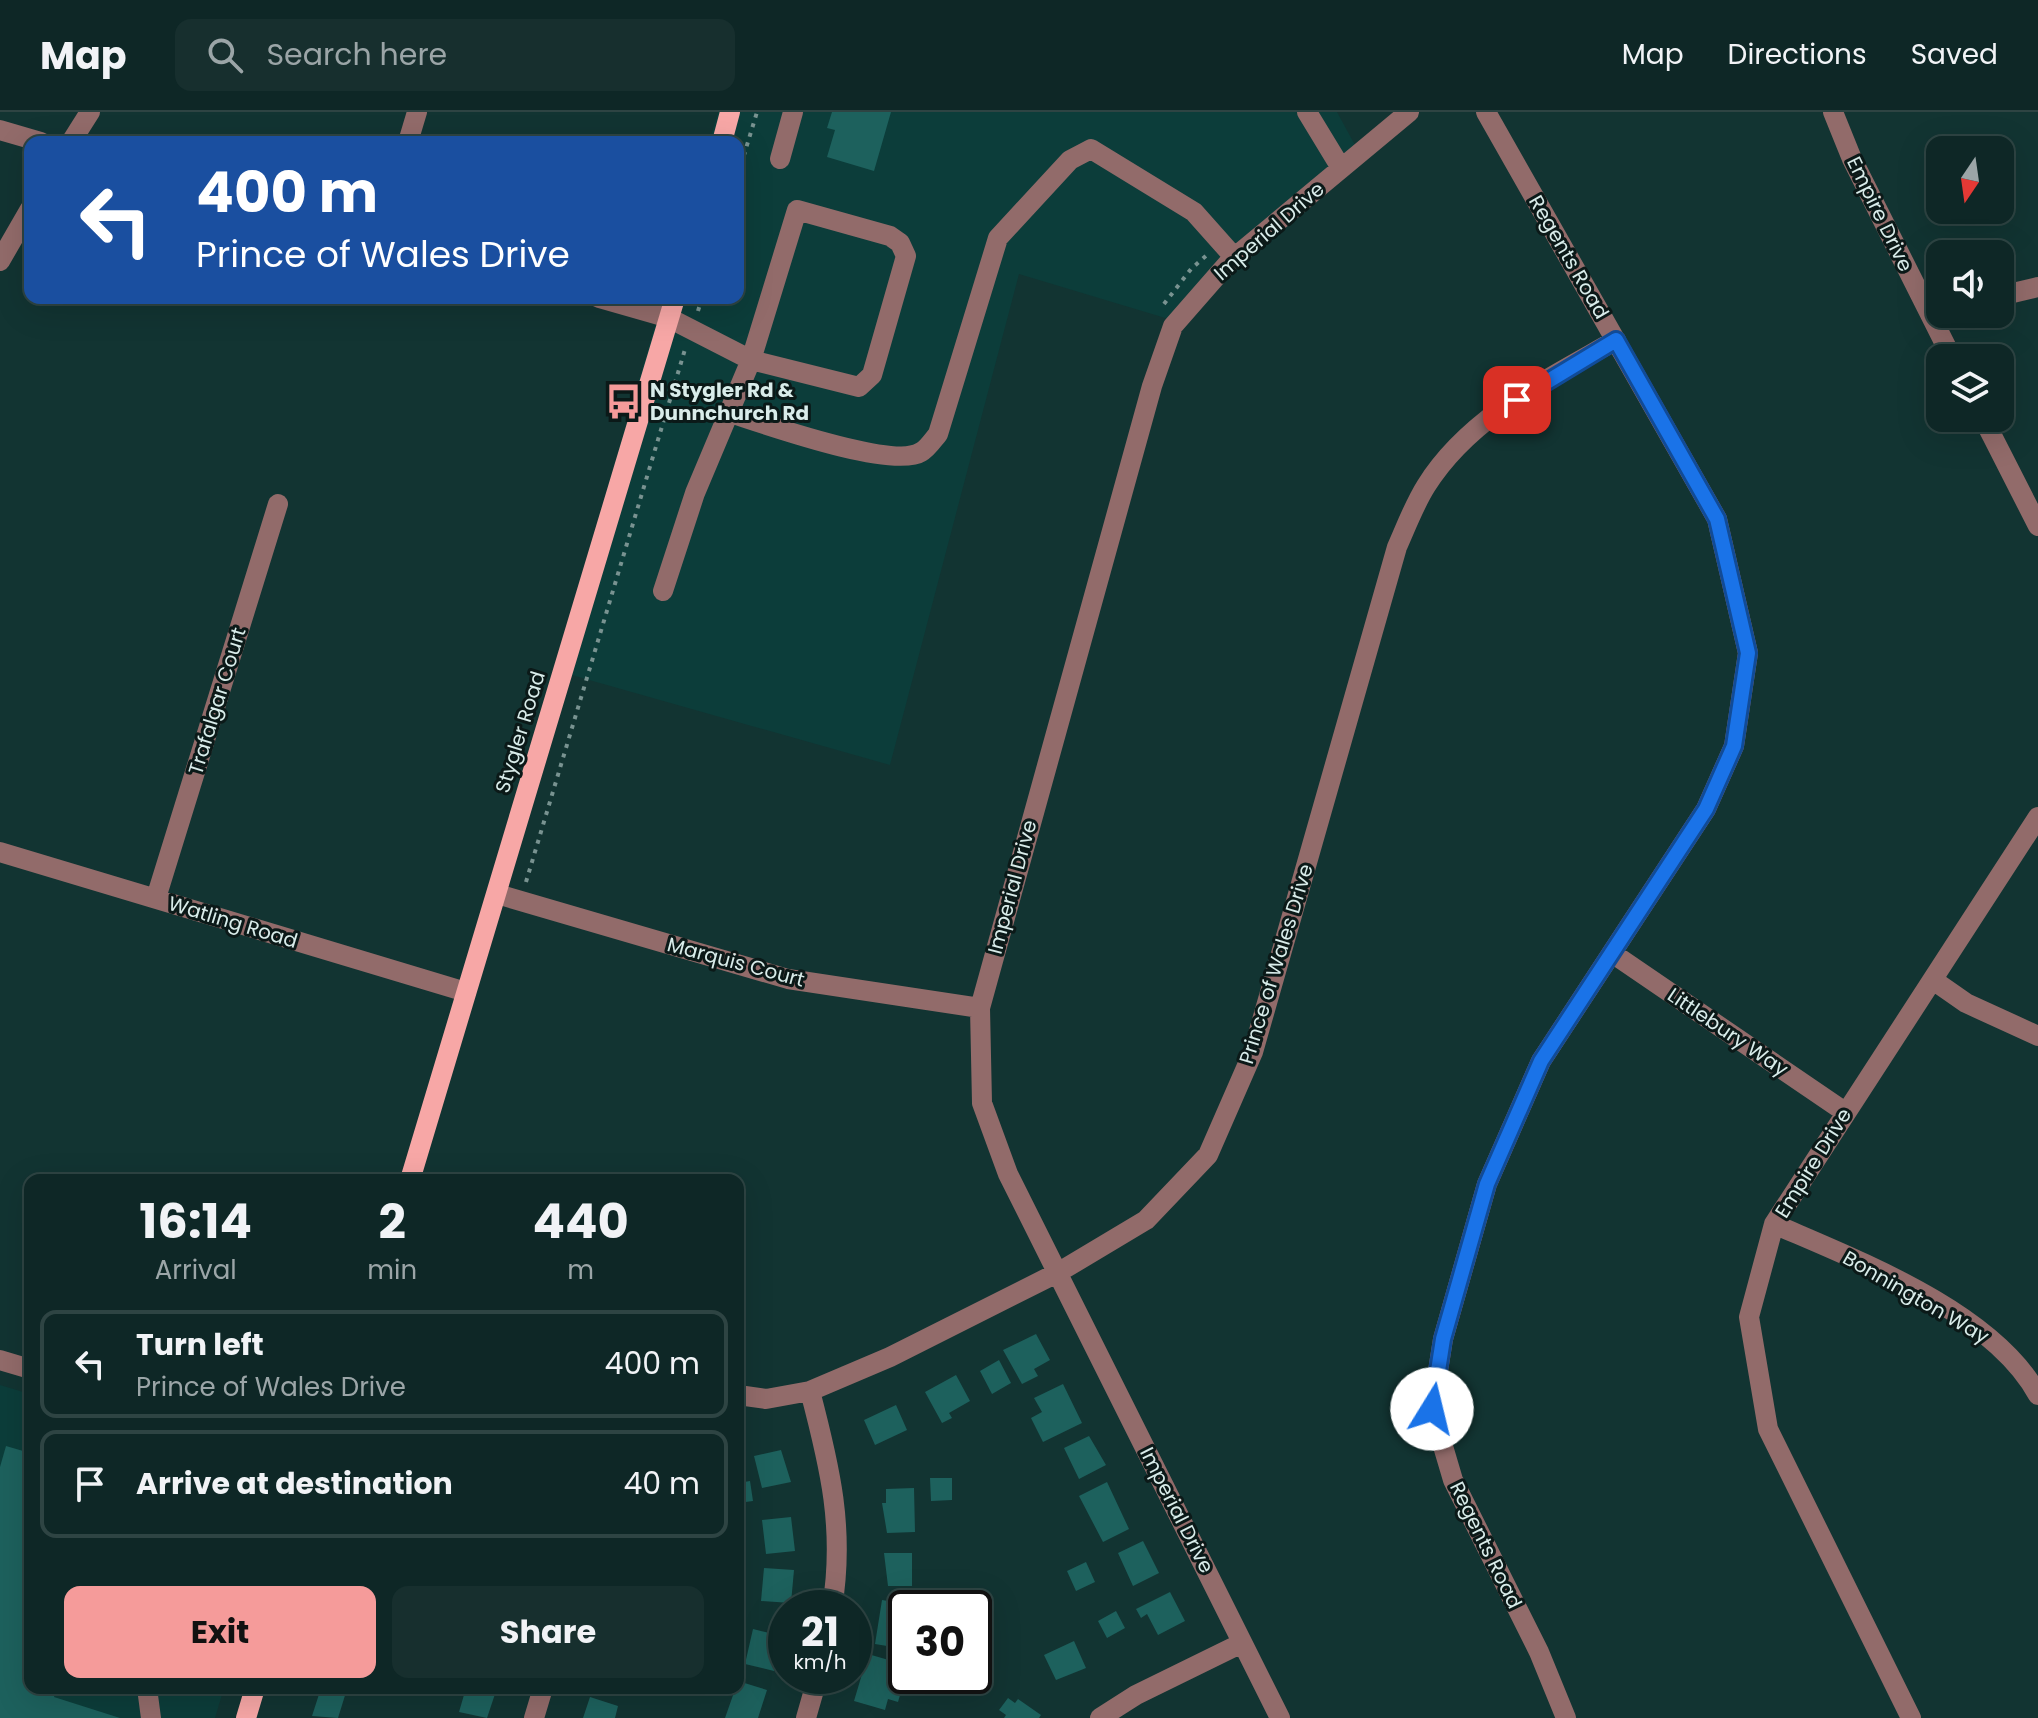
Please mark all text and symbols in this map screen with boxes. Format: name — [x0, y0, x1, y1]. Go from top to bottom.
search box — [175, 19, 735, 91]
text: Map — [40, 29, 127, 82]
icon: search — [203, 33, 247, 77]
text: Search here — [267, 33, 447, 76]
text: Map — [1622, 35, 1684, 74]
text: Directions — [1728, 35, 1867, 74]
text: Saved — [1911, 35, 1998, 74]
north arrow — [1926, 136, 2014, 224]
map controls — [1926, 136, 2014, 432]
street label: Empire Drive — [1840, 152, 1920, 276]
text: 400 m — [196, 153, 378, 232]
icon: left — [64, 168, 168, 272]
street label: Imperial Drive — [1208, 175, 1330, 287]
street label: Regents Road — [1522, 190, 1616, 324]
text: Prince of Wales Drive — [196, 229, 570, 280]
button: sound — [1926, 240, 2014, 328]
button: layers — [1926, 344, 2014, 432]
pin — [1483, 366, 1551, 434]
place label: N Stygler Rd & Dunnchurch Rd — [650, 376, 809, 427]
icon: arrive — [1495, 378, 1539, 422]
bus stop icon: N Stygler Rd & Dunnchurch Rd — [605, 383, 643, 421]
street label: Trafalgar Court — [181, 624, 253, 778]
street label: Stygler Road — [488, 668, 552, 796]
street label: Imperial Drive — [981, 817, 1043, 957]
street label: Prince of Wales Drive — [1232, 861, 1320, 1067]
street label: Watling Road — [165, 889, 301, 955]
street label: Marquis Court — [664, 930, 808, 994]
street label: Littlebury Way — [1662, 981, 1794, 1083]
street label: Empire Drive — [1768, 1103, 1858, 1223]
text: 16:14 — [139, 1188, 252, 1255]
text: 2 — [379, 1188, 406, 1255]
text: 440 — [532, 1188, 629, 1255]
street label: Bonnington Way — [1838, 1244, 1994, 1350]
text: Arrival — [155, 1252, 237, 1288]
text: min — [367, 1252, 417, 1288]
text: m — [567, 1252, 594, 1288]
text: Turn left — [136, 1323, 264, 1366]
icon: left — [68, 1342, 112, 1386]
text: 400 m — [605, 1342, 700, 1385]
position arrow — [1390, 1367, 1474, 1451]
text: Prince of Wales Drive — [136, 1369, 406, 1405]
street label: Imperial Drive — [1133, 1442, 1221, 1578]
icon: arrive — [68, 1462, 112, 1506]
text: Arrive at destination — [136, 1462, 453, 1505]
text: 40 m — [623, 1462, 700, 1505]
street label: Regents Road — [1443, 1477, 1529, 1613]
button: Exit — [64, 1586, 376, 1678]
button: Share — [392, 1586, 704, 1678]
speed limit sign: 30 — [888, 1590, 992, 1694]
text: 21 — [801, 1604, 839, 1660]
text: km/h — [793, 1648, 847, 1676]

